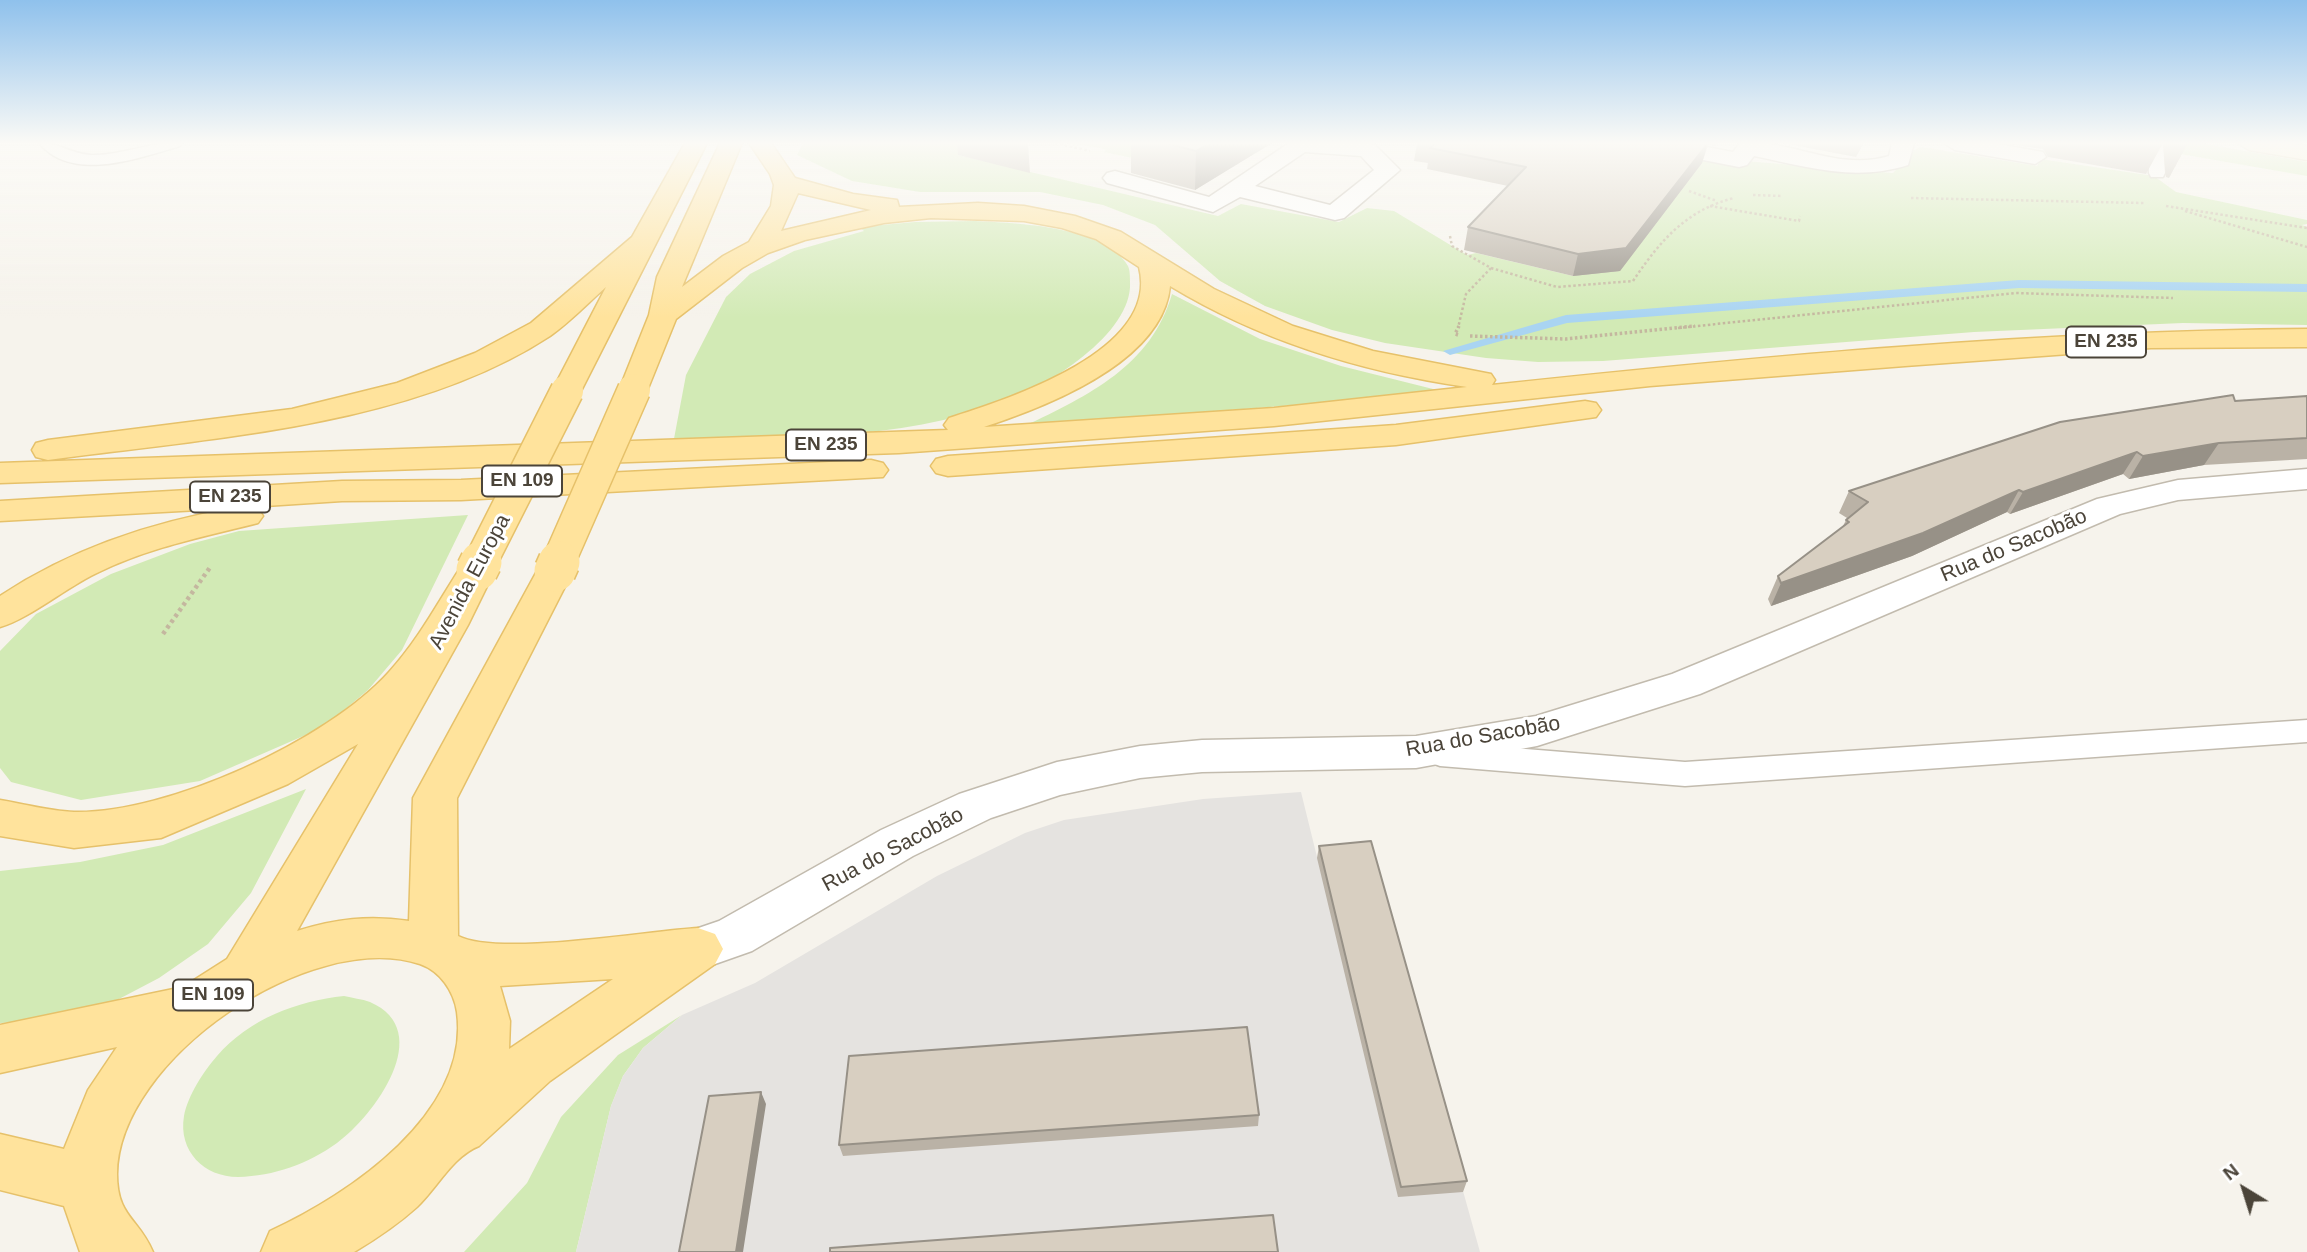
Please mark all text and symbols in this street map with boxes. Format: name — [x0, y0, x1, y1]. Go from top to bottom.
road number: EN 235 — [2066, 326, 2146, 358]
road number: EN 235 — [786, 430, 866, 460]
road number: EN 109 — [482, 466, 562, 496]
road number: EN 235 — [190, 482, 270, 512]
street label: Rua do Sacobão — [1937, 504, 2091, 588]
street label: Avenida Europa — [424, 510, 516, 654]
street label: Rua do Sacobão — [1404, 711, 1562, 763]
street label: Rua do Sacobão — [818, 802, 968, 898]
road number: EN 109 — [173, 979, 253, 1010]
north arrow — [2209, 1154, 2279, 1224]
text: N — [2219, 1160, 2243, 1185]

